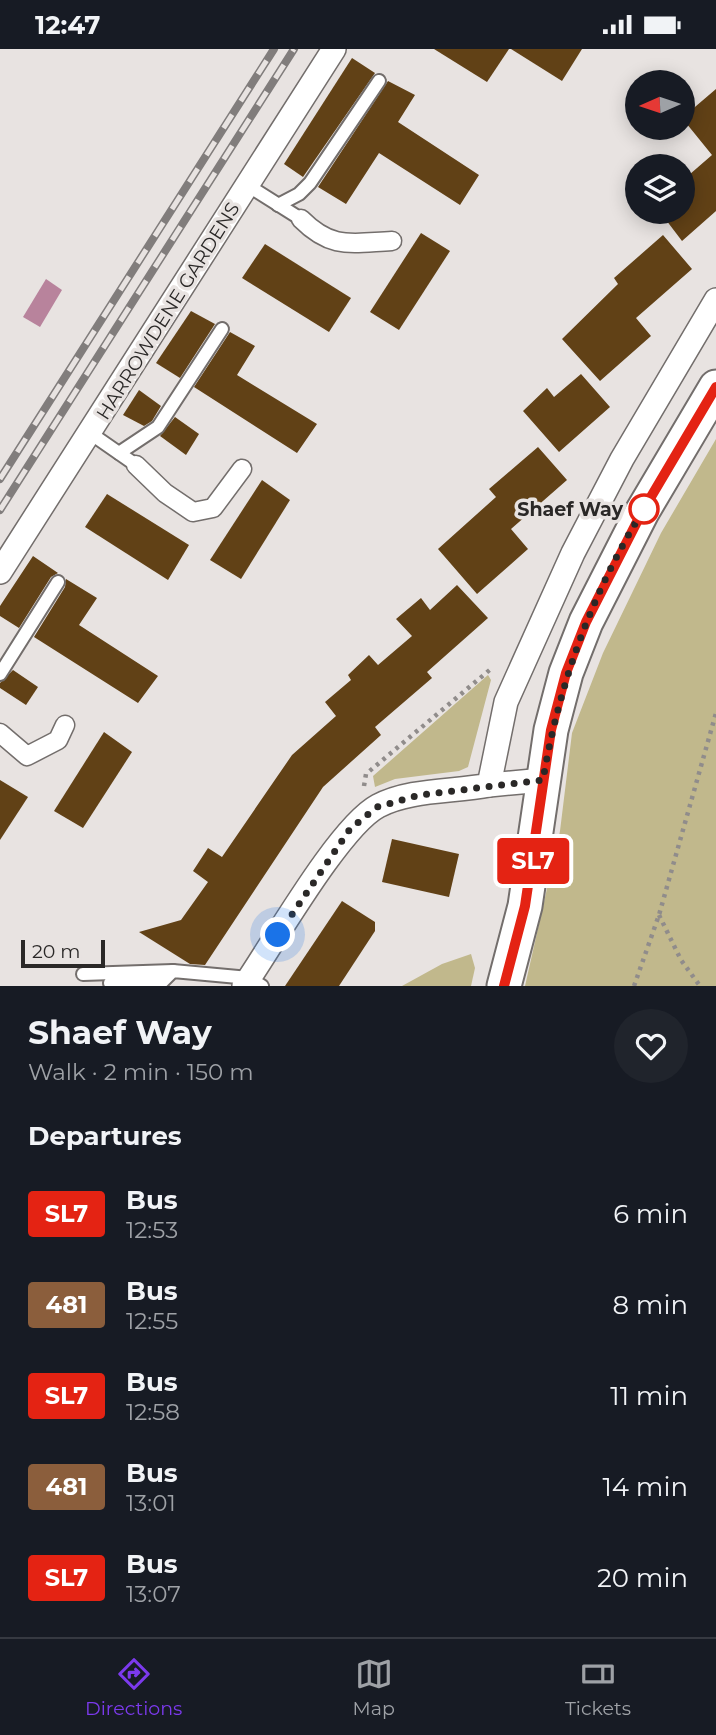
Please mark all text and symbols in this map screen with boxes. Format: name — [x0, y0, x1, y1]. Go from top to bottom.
text: 12:47 — [35, 9, 100, 41]
north arrow — [625, 70, 695, 140]
map controls — [625, 70, 695, 224]
button: layers — [625, 154, 695, 224]
street label: HARROWDENE GARDENS — [91, 198, 245, 424]
marker: Shaef Way — [629, 494, 659, 524]
place label: Shaef Way — [517, 498, 624, 521]
line badge: SL7 — [493, 838, 573, 884]
text: SL7 — [511, 846, 555, 875]
your location — [260, 917, 295, 952]
scale bar — [21, 937, 105, 969]
text: 20 m — [32, 940, 80, 963]
button: heart — [614, 1009, 688, 1083]
text: Shaef Way — [28, 1012, 212, 1052]
text: Walk · 2 min · 150 m — [28, 1058, 254, 1086]
text: Departures — [28, 1120, 182, 1152]
text: Bus — [126, 1184, 178, 1216]
text: 6 min — [613, 1198, 688, 1230]
text: SL7 — [45, 1199, 88, 1228]
text: 12:53 — [126, 1216, 178, 1244]
text: Bus — [126, 1275, 178, 1307]
text: 8 min — [612, 1289, 688, 1321]
text: 481 — [45, 1290, 88, 1319]
text: 12:55 — [126, 1307, 178, 1335]
text: Bus — [126, 1366, 178, 1398]
text: 11 min — [610, 1380, 688, 1412]
text: SL7 — [45, 1381, 88, 1410]
text: 12:58 — [126, 1398, 180, 1426]
text: Bus — [126, 1457, 178, 1489]
text: 14 min — [602, 1471, 688, 1503]
text: 481 — [45, 1472, 88, 1501]
text: 13:01 — [126, 1489, 176, 1517]
text: Bus — [126, 1548, 178, 1580]
text: 20 min — [597, 1562, 688, 1594]
text: SL7 — [45, 1563, 88, 1592]
text: 13:07 — [126, 1580, 181, 1608]
tab: Directions — [85, 1655, 182, 1720]
tab: Map — [353, 1655, 395, 1720]
tab: Tickets — [565, 1655, 631, 1720]

